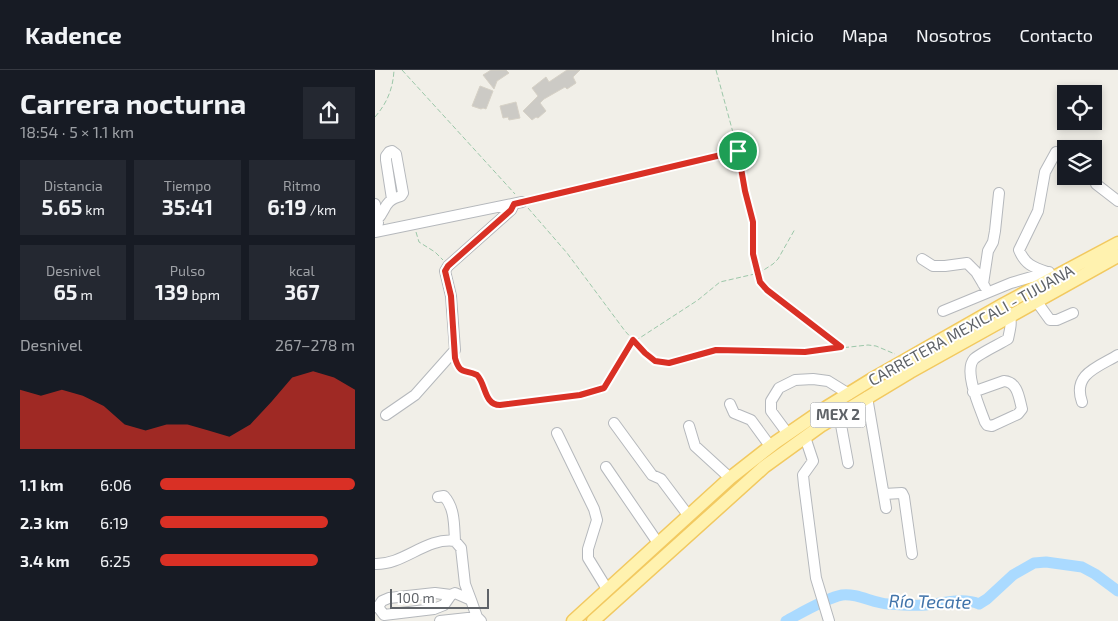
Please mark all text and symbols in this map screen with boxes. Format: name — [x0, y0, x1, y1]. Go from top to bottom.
text: Kadence — [25, 20, 122, 49]
text: Inicio — [771, 24, 814, 46]
text: Mapa — [842, 24, 888, 46]
text: Nosotros — [916, 24, 991, 46]
text: Contacto — [1019, 24, 1093, 46]
map controls — [1057, 85, 1102, 185]
button: locate — [1057, 85, 1102, 130]
text: Carrera nocturna — [20, 86, 246, 120]
button: share — [303, 87, 355, 139]
text: 18:54 · 5 × 1.1 km — [20, 122, 134, 141]
pin — [717, 130, 759, 172]
icon: arrive — [724, 137, 752, 165]
button: layers — [1057, 140, 1102, 185]
text: Distancia — [44, 177, 103, 194]
text: Tiempo — [164, 177, 211, 194]
text: Ritmo — [283, 177, 321, 194]
text: 5.65 — [42, 194, 82, 219]
text: 35:41 — [162, 194, 213, 219]
text: 6:19 — [267, 194, 307, 219]
text: km — [82, 201, 105, 218]
text: /km — [307, 201, 336, 218]
street label: CARRETERA MEXICALI - TIJUANA — [865, 260, 1077, 389]
text: Desnivel — [46, 262, 100, 279]
text: Pulso — [170, 262, 205, 279]
text: kcal — [289, 262, 315, 279]
text: 65 — [53, 279, 77, 304]
text: 139 — [155, 279, 188, 304]
text: 367 — [284, 279, 320, 304]
text: m — [77, 286, 93, 303]
text: bpm — [188, 286, 220, 303]
text: Desnivel — [20, 335, 82, 354]
text: 267–278 m — [275, 335, 355, 354]
road number: MEX 2 — [811, 402, 865, 428]
text: 1.1 km — [20, 475, 64, 494]
text: 6:06 — [100, 475, 132, 494]
text: 2.3 km — [20, 513, 69, 532]
text: 6:19 — [100, 513, 128, 532]
text: 3.4 km — [20, 551, 70, 570]
text: 6:25 — [100, 551, 131, 570]
scale bar — [390, 586, 489, 609]
text: 100 m — [397, 589, 435, 606]
water label: Río Tecate — [888, 589, 972, 613]

